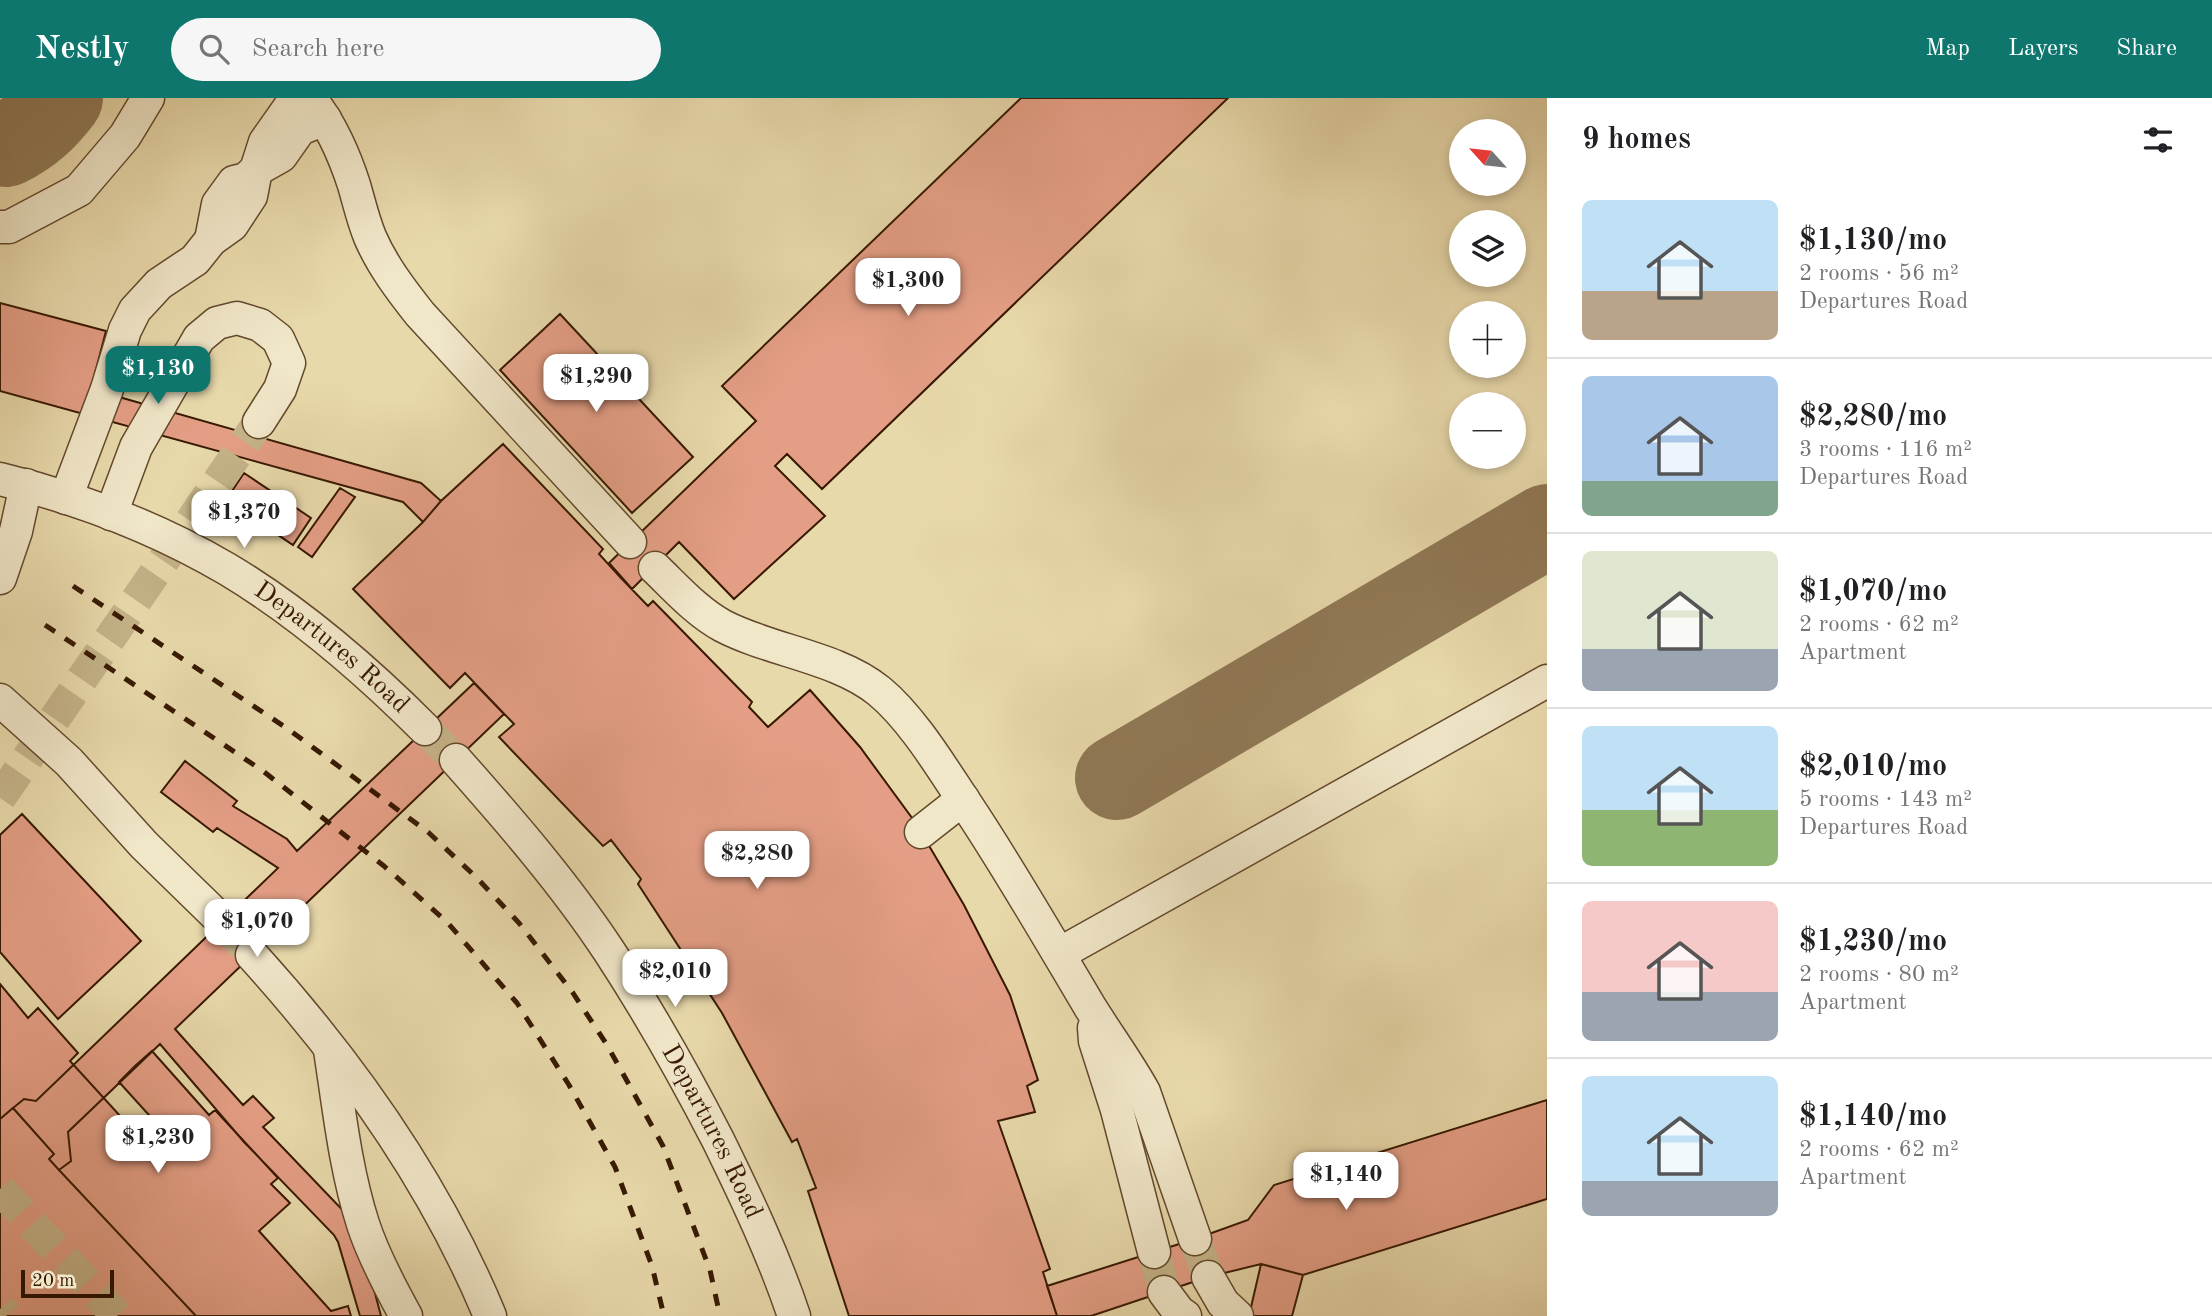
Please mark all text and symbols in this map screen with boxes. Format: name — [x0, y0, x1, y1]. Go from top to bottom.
search box — [171, 18, 661, 81]
icon: search — [195, 30, 233, 68]
text: Nestly — [35, 33, 129, 66]
text: Search here — [251, 36, 385, 62]
text: Map — [1926, 37, 1970, 61]
text: Layers — [2008, 37, 2078, 61]
text: Share — [2116, 37, 2177, 61]
north arrow — [1449, 119, 1526, 196]
map controls — [1449, 119, 1526, 469]
icon: filters — [2139, 121, 2177, 159]
text: 9 homes — [1582, 125, 1691, 155]
button: layers — [1449, 210, 1526, 287]
text: $1,130/mo — [1799, 226, 1947, 256]
icon: home — [1638, 228, 1722, 312]
pin: $1,300 — [851, 258, 965, 318]
text: 2 rooms · 56 m² — [1799, 262, 1959, 285]
text: $1,300 — [871, 269, 945, 292]
text: Departures Road — [1799, 290, 1968, 313]
button: + — [1449, 301, 1526, 378]
pin: $1,130 — [101, 346, 215, 406]
pin: $1,290 — [539, 354, 653, 414]
text: $1,130 — [121, 357, 195, 380]
text: $1,290 — [559, 365, 633, 388]
button: − — [1449, 392, 1526, 469]
text: $2,280/mo — [1799, 402, 1947, 432]
icon: home — [1638, 404, 1722, 488]
text: 3 rooms · 116 m² — [1799, 438, 1972, 461]
text: Departures Road — [1799, 466, 1968, 489]
pin: $1,370 — [187, 490, 301, 550]
text: $1,370 — [207, 501, 281, 524]
street label: Departures Road — [249, 577, 414, 719]
text: $1,070/mo — [1799, 577, 1947, 607]
icon: home — [1638, 579, 1722, 663]
text: 2 rooms · 62 m² — [1799, 613, 1959, 636]
text: Apartment — [1799, 641, 1907, 664]
text: $2,010/mo — [1799, 752, 1947, 782]
icon: home — [1638, 754, 1722, 838]
text: 5 rooms · 143 m² — [1799, 788, 1972, 811]
text: Departures Road — [1799, 816, 1968, 839]
pin: $2,280 — [700, 832, 814, 891]
text: $2,280 — [720, 842, 794, 865]
pin: $1,070 — [200, 900, 314, 959]
text: $1,070 — [220, 910, 294, 933]
text: $1,230/mo — [1799, 927, 1947, 957]
icon: home — [1638, 929, 1722, 1013]
pin: $2,010 — [618, 950, 732, 1009]
text: $2,010 — [638, 960, 712, 983]
text: 2 rooms · 80 m² — [1799, 963, 1959, 986]
text: Apartment — [1799, 991, 1907, 1014]
street label: Departures Road — [656, 1040, 767, 1223]
text: $1,140/mo — [1799, 1102, 1947, 1132]
icon: home — [1638, 1104, 1722, 1188]
pin: $1,230 — [101, 1116, 215, 1175]
text: $1,230 — [121, 1126, 195, 1149]
text: 2 rooms · 62 m² — [1799, 1138, 1959, 1161]
pin: $1,140 — [1289, 1152, 1403, 1212]
text: $1,140 — [1309, 1163, 1383, 1186]
text: Apartment — [1799, 1166, 1907, 1189]
scale bar — [21, 1267, 114, 1299]
text: 20 m — [32, 1272, 74, 1291]

